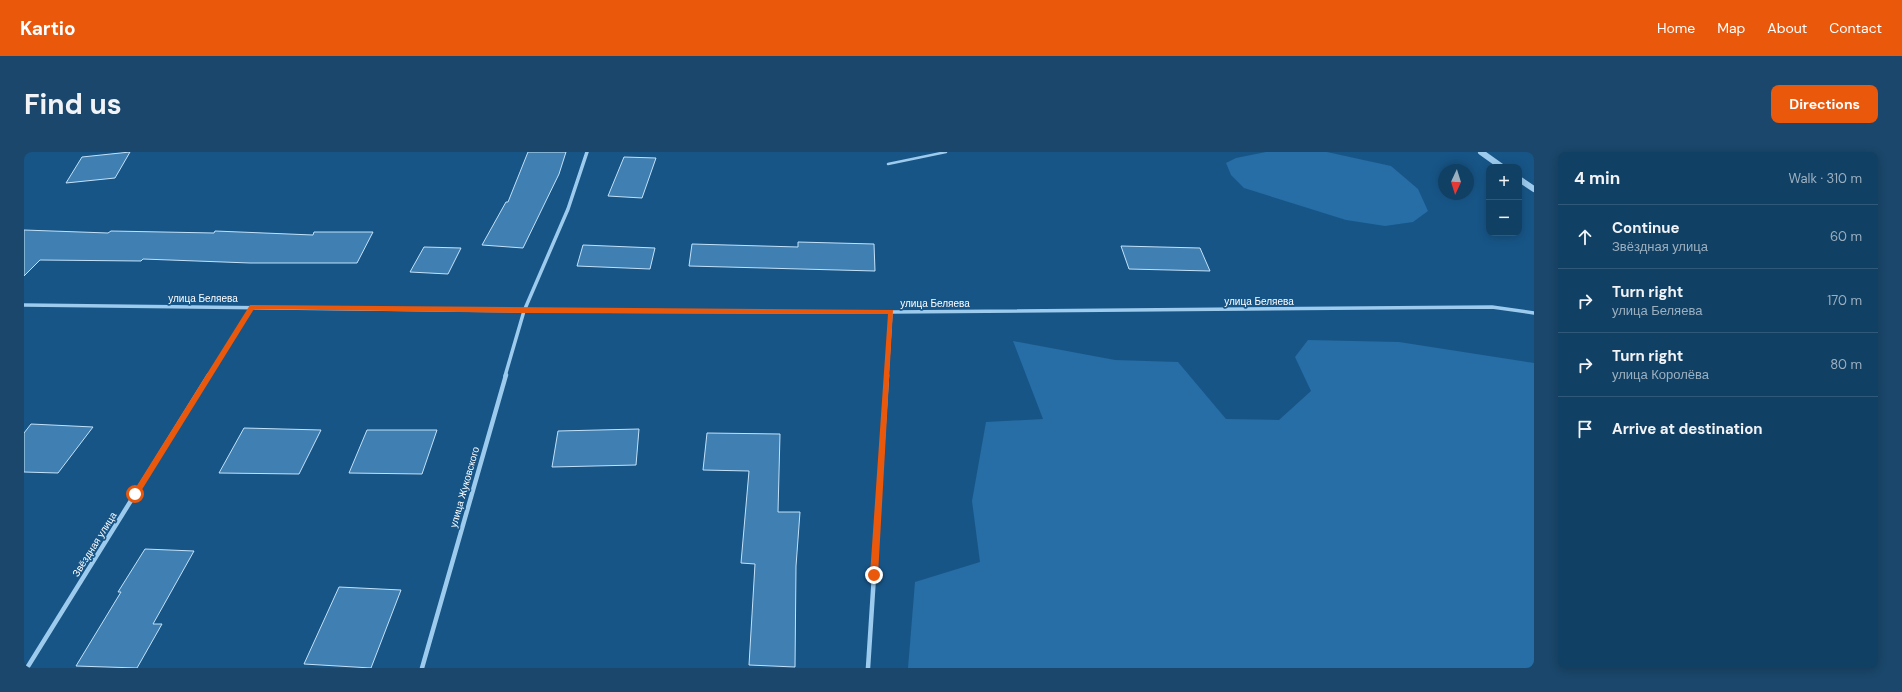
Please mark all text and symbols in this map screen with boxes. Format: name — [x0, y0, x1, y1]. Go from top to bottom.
text: Kartio — [20, 16, 76, 41]
text: Home — [1657, 19, 1695, 37]
text: Map — [1717, 19, 1745, 37]
text: About — [1767, 19, 1807, 37]
text: Contact — [1829, 19, 1882, 37]
button: Directions — [1771, 85, 1878, 123]
text: Find us — [24, 86, 122, 123]
north arrow — [1438, 164, 1474, 200]
map controls — [1486, 164, 1522, 236]
button: + — [1486, 164, 1522, 200]
text: 4 min — [1574, 167, 1620, 189]
text: Walk · 310 m — [1789, 170, 1862, 187]
button: − — [1486, 200, 1522, 236]
text: Continue — [1612, 218, 1680, 238]
icon: ahead — [1574, 226, 1596, 248]
text: 60 m — [1830, 228, 1862, 245]
text: Звёздная улица — [1612, 238, 1708, 255]
text: Turn right — [1612, 282, 1683, 302]
icon: right — [1574, 290, 1596, 312]
street label: улица Беляева — [168, 292, 238, 305]
text: 170 m — [1827, 292, 1862, 309]
street label: улица Беляева — [1224, 295, 1294, 308]
street label: улица Беляева — [900, 297, 970, 310]
text: улица Беляева — [1612, 302, 1702, 319]
text: Turn right — [1612, 346, 1683, 366]
icon: right — [1574, 354, 1596, 376]
text: 80 m — [1830, 356, 1862, 373]
text: улица Королёва — [1612, 366, 1709, 383]
icon: arrive — [1574, 418, 1596, 440]
text: Arrive at destination — [1612, 419, 1763, 439]
street label: улица Жуковского — [447, 445, 482, 529]
route start — [126, 485, 144, 503]
street label: Звёздная улица — [69, 509, 120, 579]
route end — [865, 566, 883, 584]

